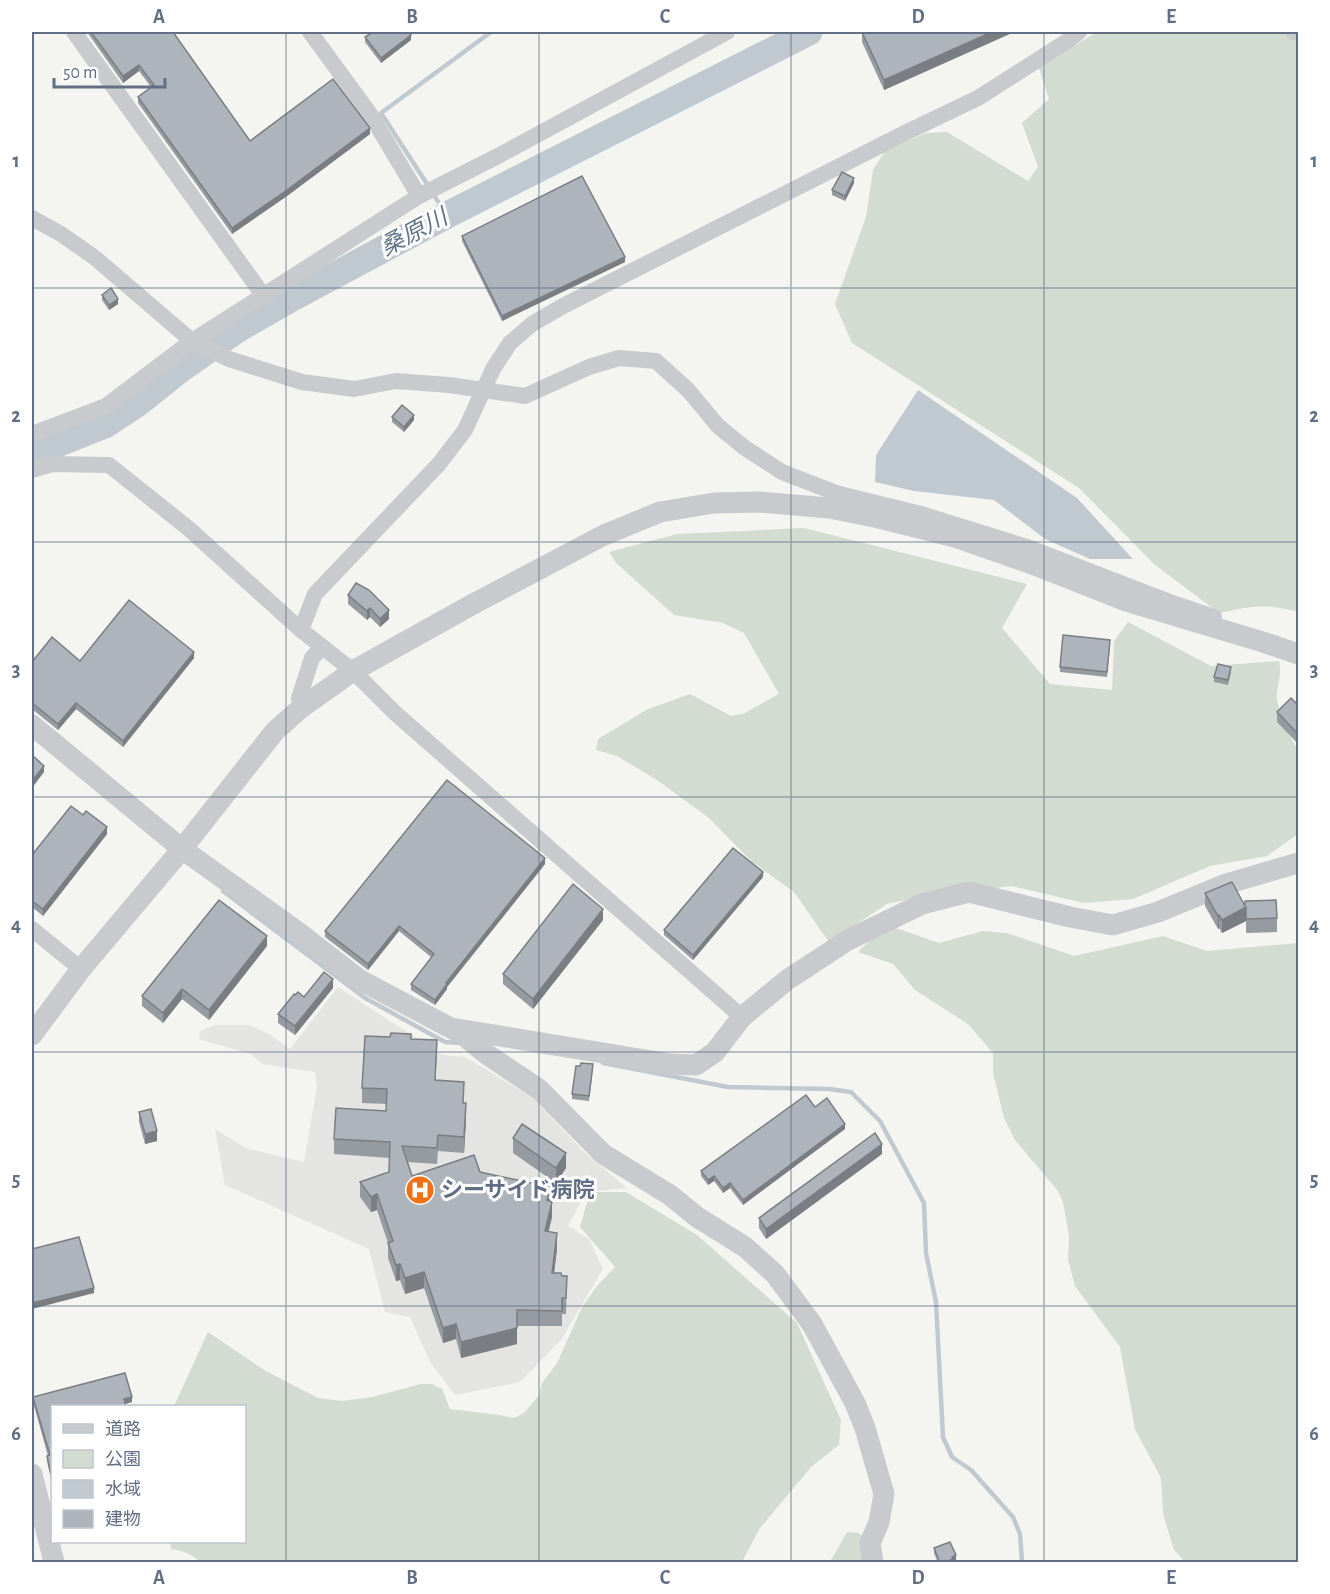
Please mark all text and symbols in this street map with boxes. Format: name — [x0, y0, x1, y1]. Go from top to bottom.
text: A — [153, 7, 165, 27]
text: B — [406, 7, 418, 27]
text: C — [660, 7, 671, 27]
text: D — [911, 7, 925, 27]
text: E — [1166, 7, 1176, 27]
scale bar — [54, 51, 165, 89]
text: 50 m — [63, 64, 97, 82]
text: 1 — [12, 151, 20, 171]
text: 1 — [1310, 151, 1318, 171]
water label: 桑原川 — [376, 203, 454, 260]
text: 2 — [11, 406, 21, 426]
text: 2 — [1309, 406, 1319, 426]
text: 3 — [12, 660, 20, 680]
text: 3 — [1310, 660, 1318, 680]
text: 4 — [11, 915, 21, 935]
text: 4 — [1309, 915, 1319, 935]
text: 5 — [12, 1170, 20, 1190]
text: 5 — [1310, 1170, 1318, 1190]
hospital icon: シーサイド病院 — [404, 1174, 436, 1206]
place label: シーサイド病院 — [441, 1178, 595, 1201]
legend — [51, 1405, 246, 1543]
text: 道路 — [105, 1419, 141, 1439]
text: 6 — [11, 1424, 21, 1444]
text: 6 — [1309, 1424, 1319, 1444]
text: 公園 — [105, 1450, 141, 1469]
text: 水域 — [105, 1480, 141, 1499]
text: 建物 — [105, 1509, 141, 1529]
text: A — [153, 1568, 165, 1588]
text: B — [406, 1568, 418, 1588]
text: C — [660, 1568, 671, 1588]
text: D — [911, 1568, 925, 1588]
text: E — [1166, 1568, 1176, 1588]

